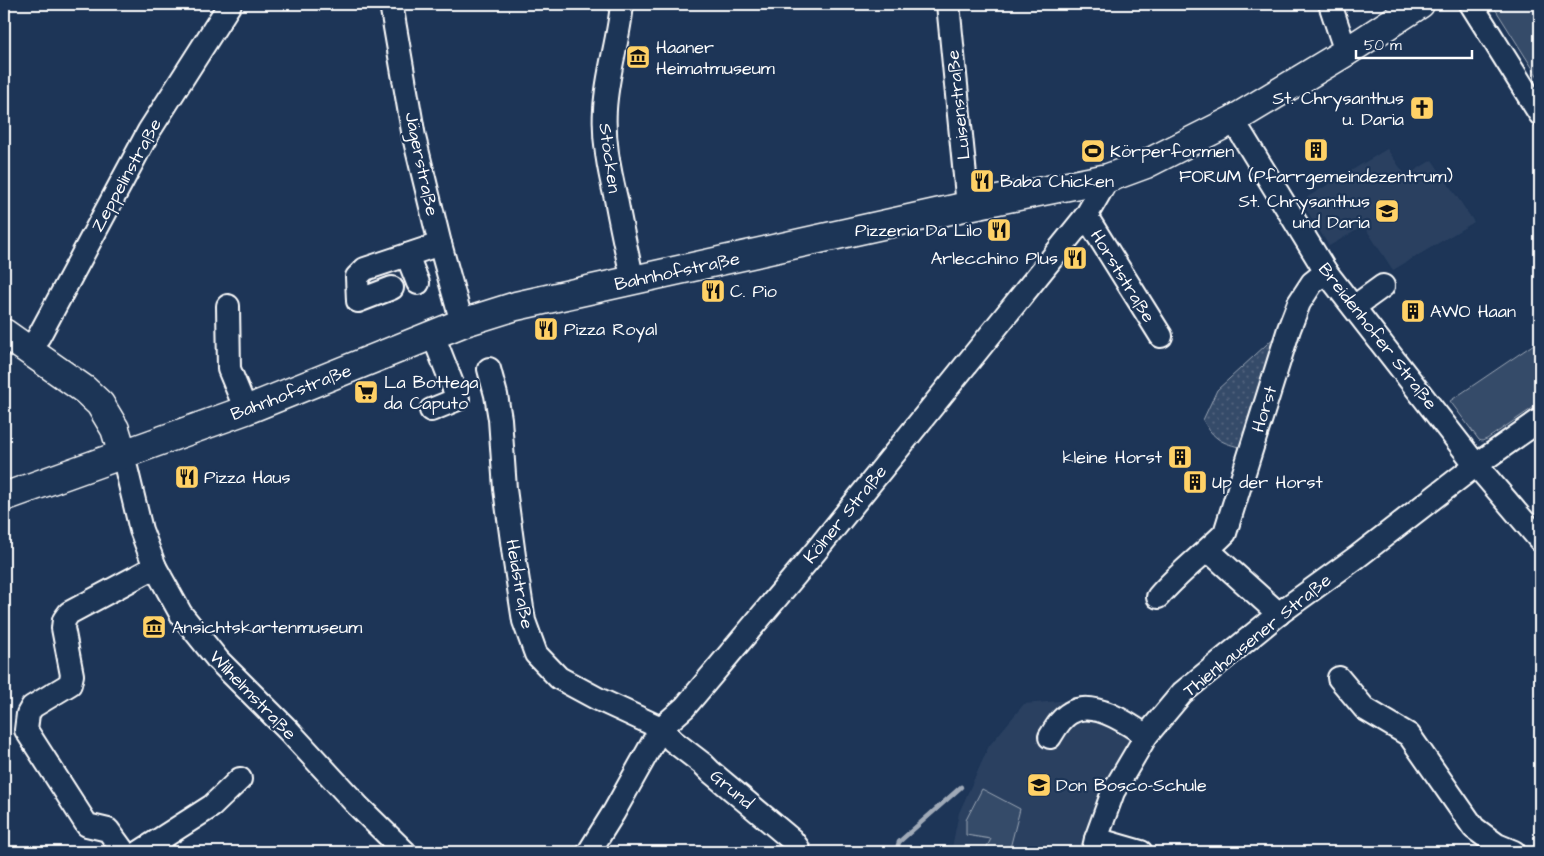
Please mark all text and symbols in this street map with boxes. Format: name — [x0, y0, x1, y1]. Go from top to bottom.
scale bar — [1356, 28, 1473, 60]
place label: Haaner Heimatmuseum — [656, 35, 775, 81]
text: 50 m — [1364, 35, 1402, 56]
museum icon: Haaner Heimatmuseum — [625, 44, 651, 70]
street label: Luisenstraße — [940, 49, 977, 161]
place label: St. Chrysanthus u. Daria — [1272, 86, 1404, 132]
church icon: St. Chrysanthus u. Daria — [1409, 95, 1435, 121]
street label: Jägerstraße — [397, 110, 445, 219]
street label: Zeppelinstraße — [85, 114, 168, 236]
street label: Stöcken — [592, 122, 627, 195]
building icon: FORUM (Pfarrgemeindezentrum) — [1303, 137, 1329, 163]
sports icon: Körperformen — [1080, 138, 1106, 164]
place label: Körperformen — [1110, 139, 1234, 164]
place label: FORUM (Pfarrgemeindezentrum) — [1179, 164, 1453, 190]
restaurant icon: Baba Chicken — [969, 168, 995, 194]
place label: Baba Chicken — [1000, 169, 1114, 194]
place label: St. Chrysanthus und Daria — [1238, 189, 1370, 235]
school or university icon: St. Chrysanthus und Daria — [1374, 198, 1400, 224]
restaurant icon: Pizzeria Da Lilo — [986, 217, 1012, 243]
place label: Pizzeria Da Lilo — [855, 218, 982, 243]
street label: Horststraße — [1084, 225, 1161, 328]
restaurant icon: Arlecchino Plus — [1062, 245, 1088, 271]
street label: Bahnhofstraße — [612, 246, 742, 297]
place label: Arlecchino Plus — [931, 246, 1058, 271]
street label: Breidenhofer Straße — [1312, 258, 1443, 415]
restaurant icon: C. Pio — [700, 278, 726, 304]
place label: C. Pio — [730, 279, 777, 304]
building icon: AWO Haan — [1400, 298, 1426, 324]
place label: AWO Haan — [1430, 299, 1516, 324]
restaurant icon: Pizza Royal — [533, 316, 559, 342]
place label: Pizza Royal — [564, 317, 657, 343]
street label: Bahnhofstraße — [227, 358, 355, 427]
place label: La Bottega da Caputo — [384, 370, 478, 416]
supermarket icon: La Bottega da Caputo — [353, 379, 379, 405]
street label: Horst — [1246, 382, 1284, 435]
building icon: kleine Horst — [1167, 444, 1193, 470]
place label: kleine Horst — [1062, 445, 1163, 470]
street label: Kölner Straße — [798, 460, 893, 569]
restaurant icon: Pizza Haus — [174, 464, 200, 490]
place label: Pizza Haus — [204, 465, 291, 490]
building icon: Up der Horst — [1182, 469, 1208, 495]
place label: Up der Horst — [1212, 470, 1323, 495]
street label: Heidstraße — [499, 537, 540, 631]
street label: Thienhausener Straße — [1178, 568, 1337, 703]
museum icon: Ansichtskartenmuseum — [141, 614, 167, 640]
place label: Ansichtskartenmuseum — [172, 615, 362, 640]
street label: Wilhelmstraße — [203, 645, 302, 746]
street label: Grund — [705, 764, 759, 815]
school or university icon: Don Bosco-Schule — [1026, 772, 1052, 798]
place label: Don Bosco-Schule — [1056, 773, 1207, 798]

